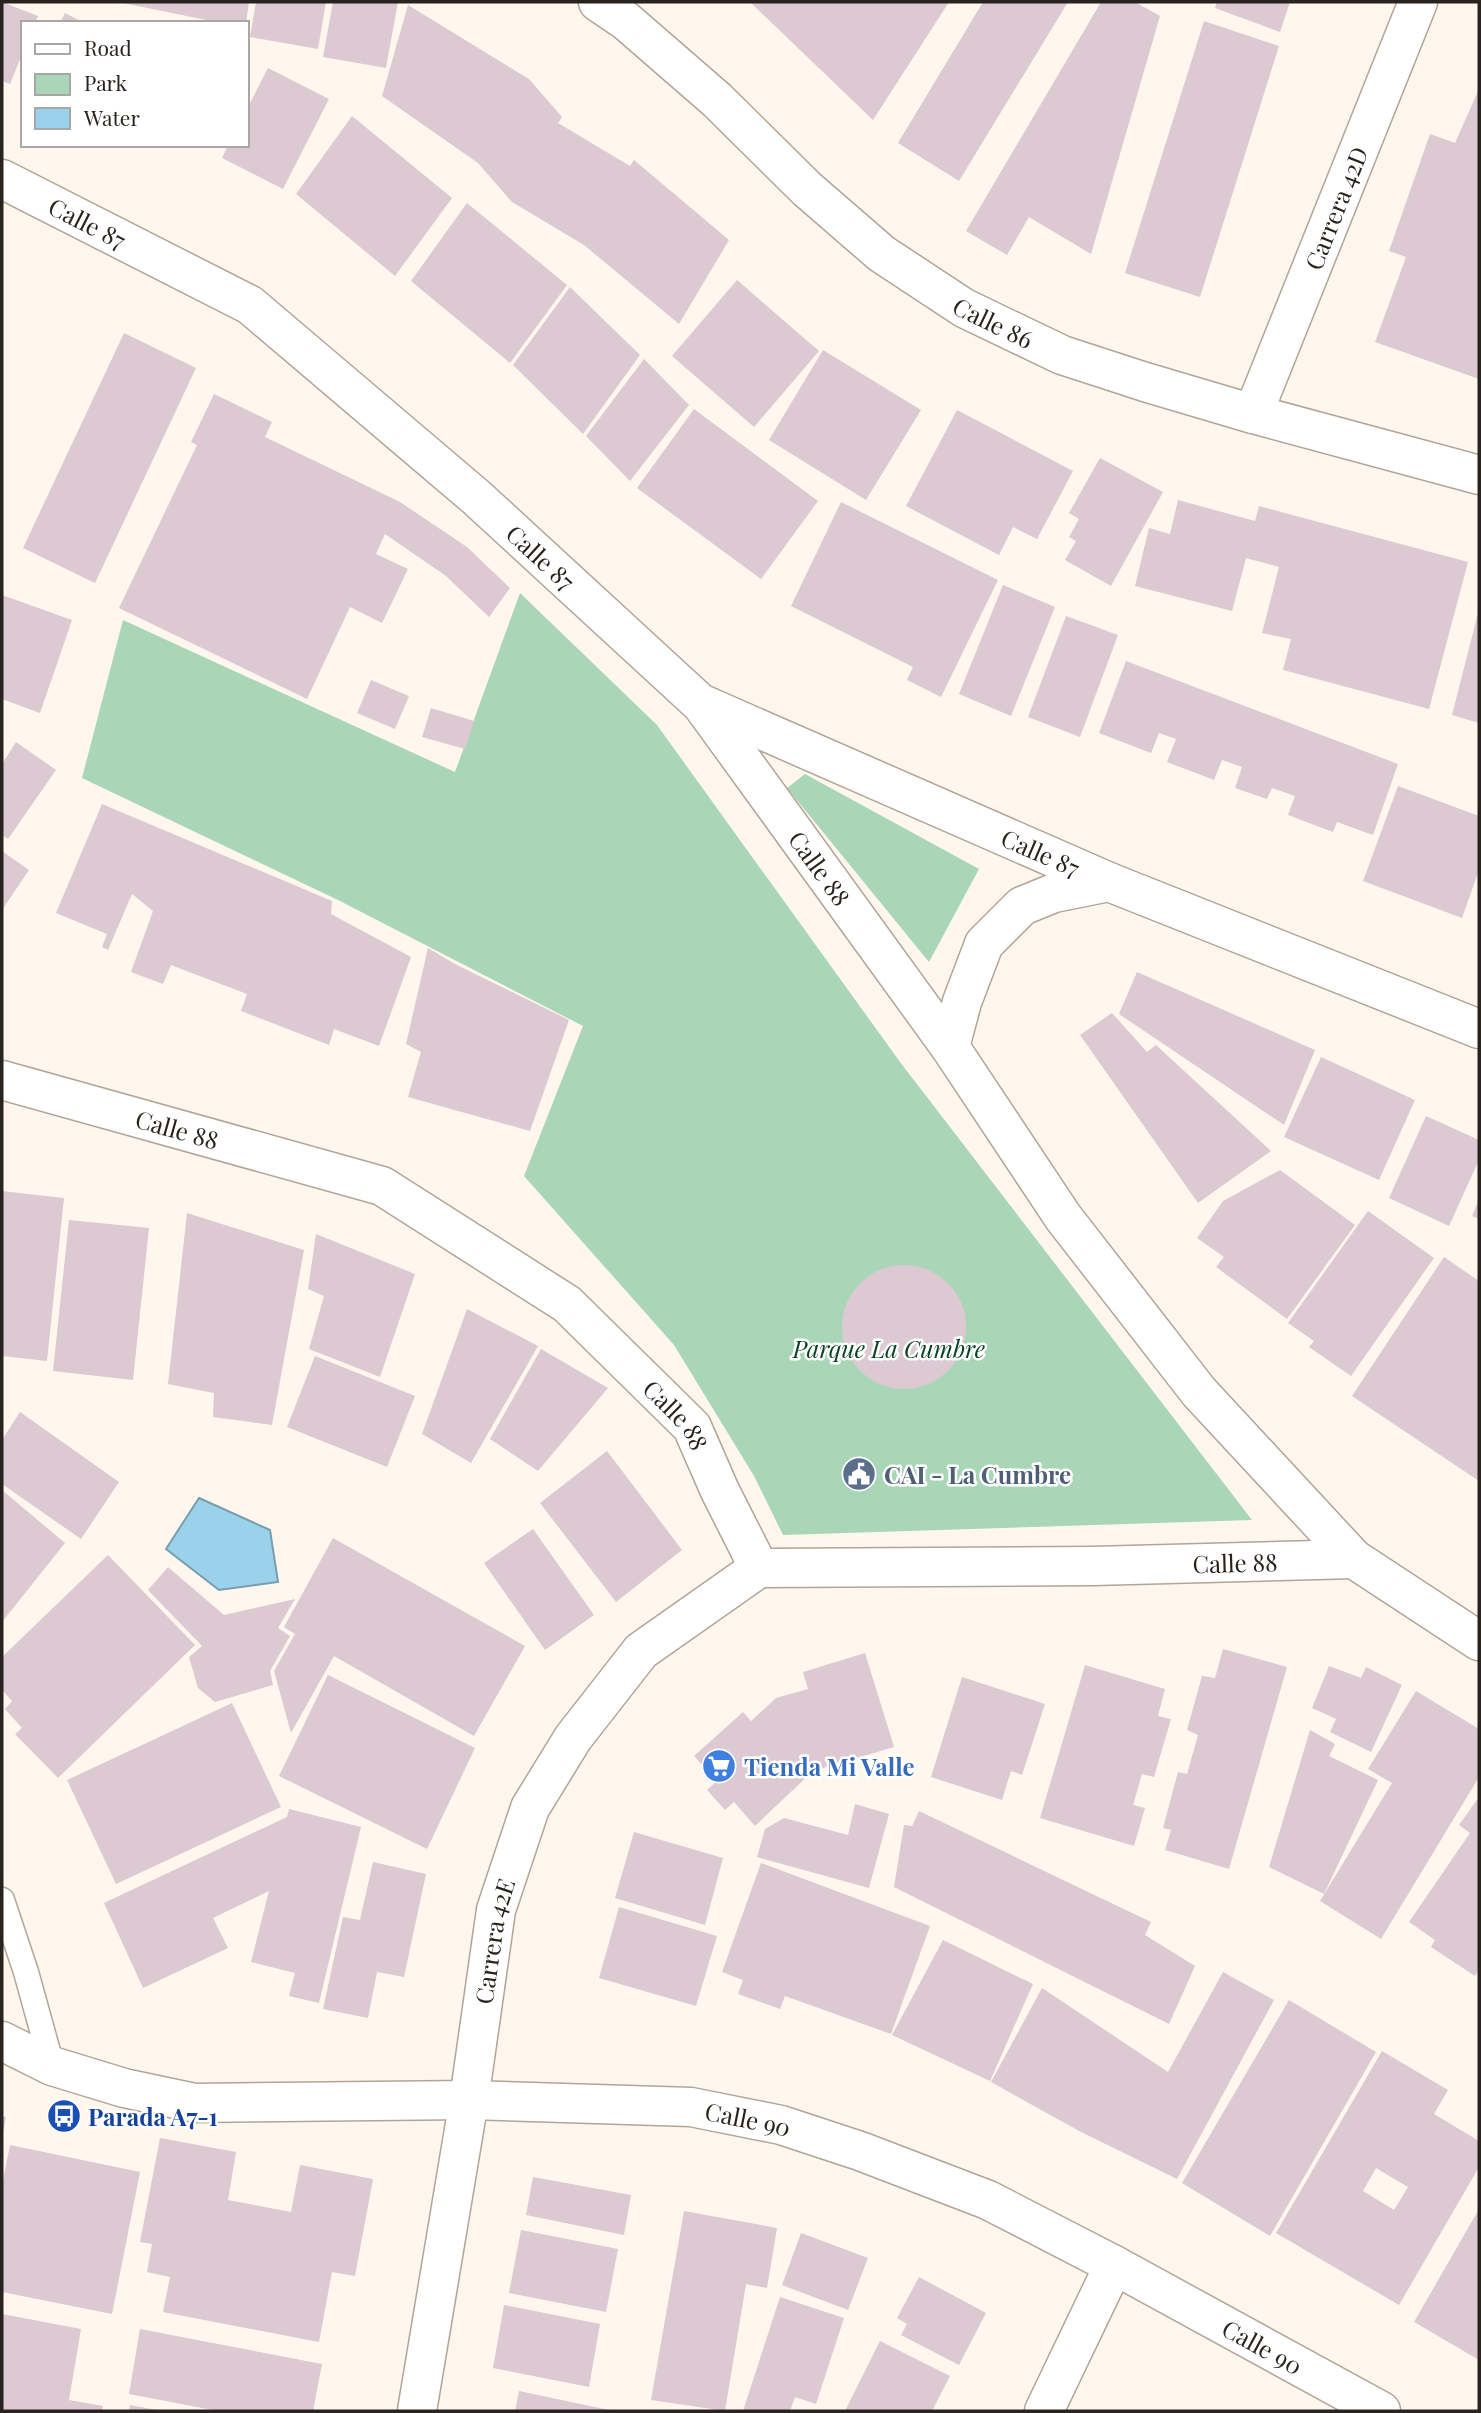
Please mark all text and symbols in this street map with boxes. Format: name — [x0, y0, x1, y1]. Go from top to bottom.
legend — [21, 21, 248, 147]
text: Road — [84, 33, 132, 61]
text: Park — [84, 68, 128, 96]
text: Water — [83, 103, 140, 131]
street label: Carrera 42D — [1297, 142, 1375, 274]
street label: Calle 87 — [44, 190, 132, 256]
street label: Calle 86 — [947, 289, 1039, 355]
street label: Calle 87 — [500, 517, 582, 597]
street label: Calle 87 — [997, 821, 1085, 883]
street label: Calle 88 — [782, 824, 858, 912]
street label: Calle 88 — [132, 1102, 223, 1156]
park label: Parque La Cumbre — [792, 1332, 985, 1364]
street label: Calle 88 — [637, 1372, 716, 1455]
public building icon: CAI - La Cumbre — [840, 1455, 878, 1493]
place label: CAI - La Cumbre — [884, 1458, 1071, 1490]
street label: Calle 88 — [1192, 1545, 1278, 1579]
supermarket icon: Tienda Mi Valle — [700, 1747, 738, 1785]
place label: Tienda Mi Valle — [744, 1750, 915, 1782]
street label: Carrera 42E — [467, 1874, 521, 2006]
street label: Calle 90 — [702, 2094, 795, 2143]
bus stop icon: Parada A7-1 — [45, 2097, 83, 2135]
place label: Parada A7-1 — [88, 2100, 218, 2132]
street label: Calle 90 — [1217, 2311, 1308, 2381]

